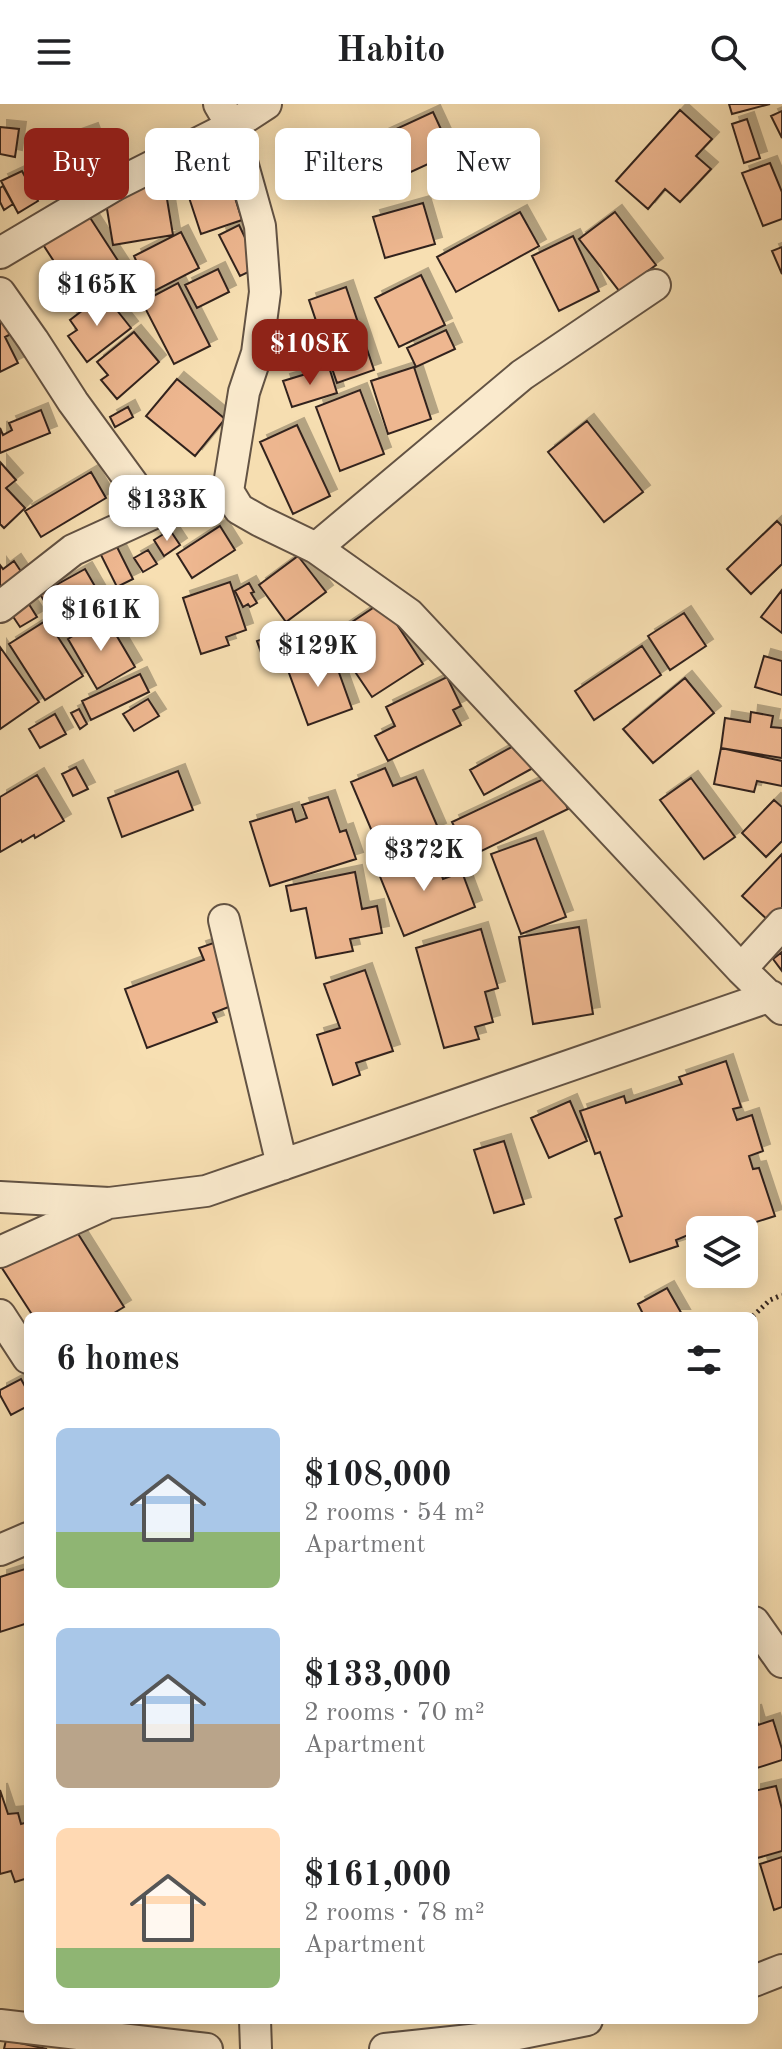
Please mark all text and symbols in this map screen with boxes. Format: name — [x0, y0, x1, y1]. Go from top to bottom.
icon: menu — [32, 30, 76, 74]
icon: search — [706, 30, 750, 74]
text: Habito — [337, 34, 445, 70]
chip: Buy — [24, 128, 129, 200]
chip: Rent — [145, 128, 259, 200]
chip: Filters — [275, 128, 411, 200]
chip: New — [427, 128, 540, 200]
pin: $165K — [41, 260, 153, 328]
text: $165K — [57, 273, 137, 299]
pin: $108K — [254, 319, 366, 387]
text: $108K — [270, 332, 350, 358]
pin: $133K — [111, 475, 223, 543]
text: $133K — [127, 488, 207, 514]
pin: $161K — [45, 585, 157, 653]
text: $161K — [61, 598, 141, 624]
pin: $129K — [262, 621, 374, 689]
text: $129K — [278, 634, 358, 660]
pin: $372K — [368, 825, 480, 893]
text: $372K — [384, 838, 464, 864]
map controls — [686, 1216, 758, 1288]
button: layers — [686, 1216, 758, 1288]
icon: filters — [682, 1338, 726, 1382]
text: 6 homes — [56, 1343, 179, 1377]
text: $108,000 — [304, 1459, 452, 1493]
icon: home — [120, 1460, 216, 1556]
text: 2 rooms · 54 m² — [304, 1500, 485, 1526]
text: Apartment — [304, 1532, 426, 1558]
text: $133,000 — [304, 1659, 452, 1693]
icon: home — [120, 1660, 216, 1756]
text: 2 rooms · 70 m² — [304, 1700, 485, 1726]
text: Apartment — [304, 1732, 426, 1758]
text: $161,000 — [304, 1859, 452, 1893]
icon: home — [120, 1860, 216, 1956]
text: 2 rooms · 78 m² — [304, 1900, 485, 1926]
text: Apartment — [304, 1932, 426, 1958]

